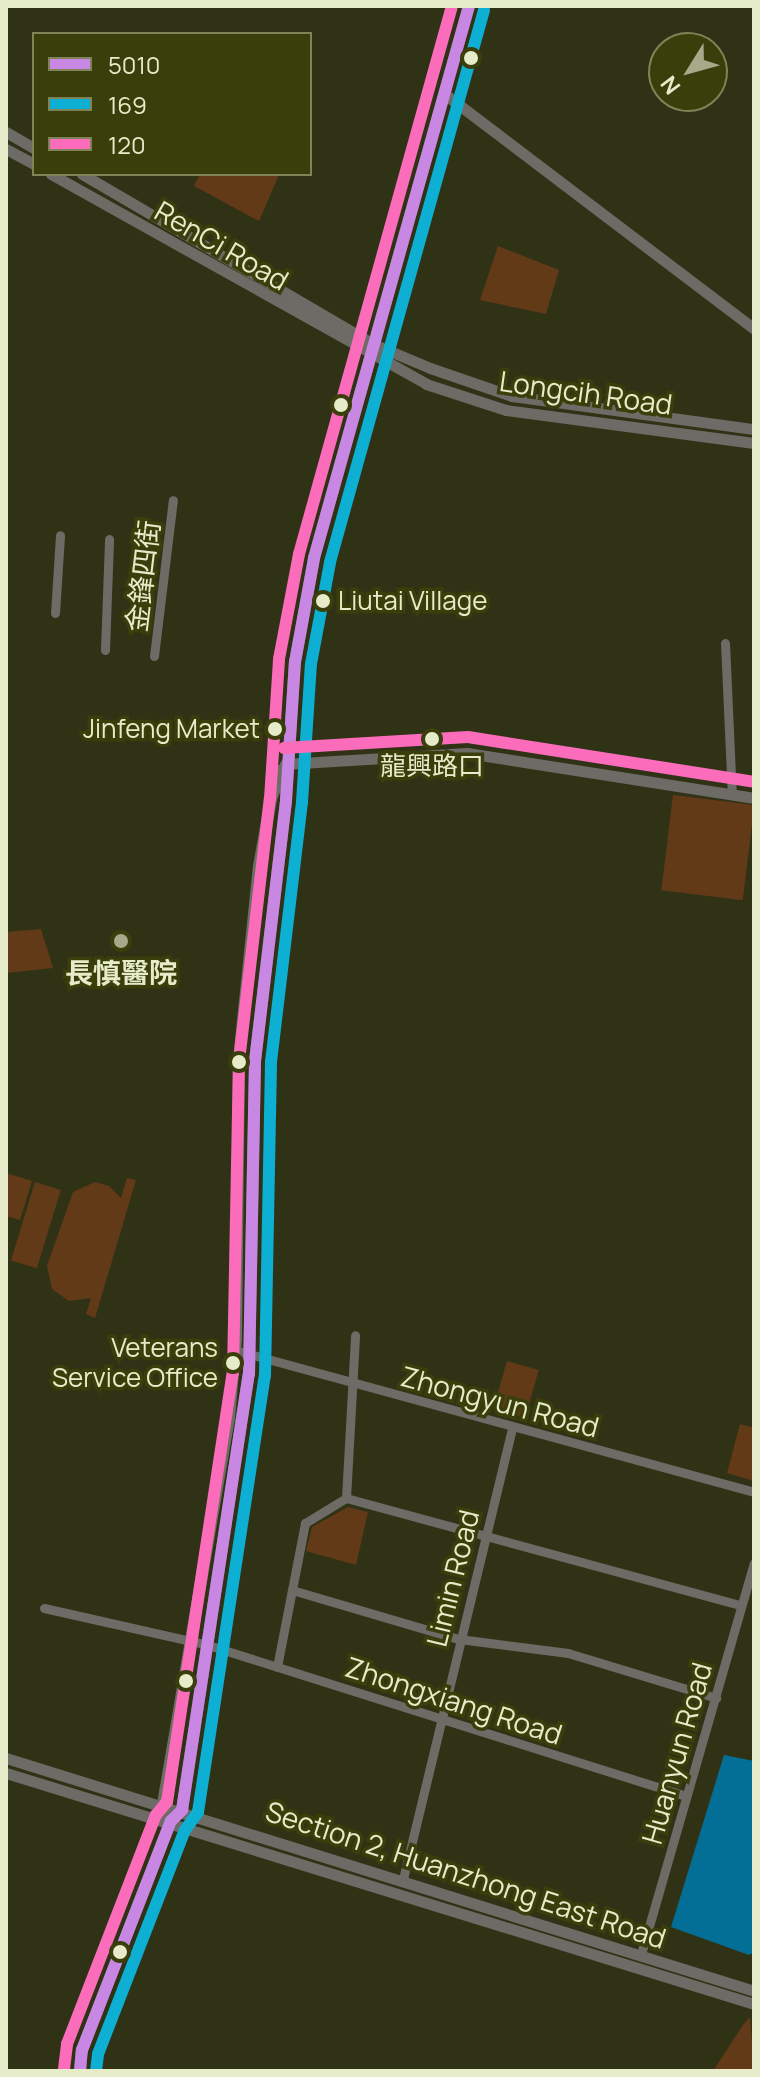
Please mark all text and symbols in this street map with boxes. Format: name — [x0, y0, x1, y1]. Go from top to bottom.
legend — [32, 32, 312, 176]
north arrow — [648, 32, 728, 112]
text: 5010 — [108, 48, 161, 81]
unlabelled marker — [463, 50, 479, 66]
text: N — [654, 70, 687, 101]
text: 169 — [108, 88, 147, 121]
text: 120 — [108, 128, 146, 161]
street label: RenCi Road — [149, 193, 295, 297]
street label: Longcih Road — [497, 363, 675, 421]
unlabelled marker — [333, 397, 349, 413]
street label: 金鋒四街 — [119, 518, 165, 634]
place label: Liutai Village — [338, 585, 487, 617]
marker: Liutai Village — [315, 593, 331, 609]
place label: Jinfeng Market — [83, 713, 260, 745]
marker: Jinfeng Market — [267, 721, 283, 737]
marker: 龍興路口 — [424, 731, 440, 747]
place label: 龍興路口 — [380, 750, 484, 782]
marker: 長慎醫院 — [110, 930, 132, 952]
place label: 長慎醫院 — [65, 955, 177, 989]
unlabelled marker — [231, 1054, 247, 1070]
place label: Veterans Service Office — [52, 1332, 218, 1394]
marker: Veterans Service Office — [225, 1355, 241, 1371]
street label: Zhongyun Road — [397, 1358, 603, 1444]
street label: Limin Road — [419, 1506, 485, 1650]
street label: Zhongxiang Road — [342, 1649, 566, 1751]
street label: Huanyun Road — [634, 1658, 718, 1848]
unlabelled marker — [178, 1673, 194, 1689]
street label: Section 2, Huanzhong East Road — [262, 1793, 670, 1955]
unlabelled marker — [112, 1944, 128, 1960]

